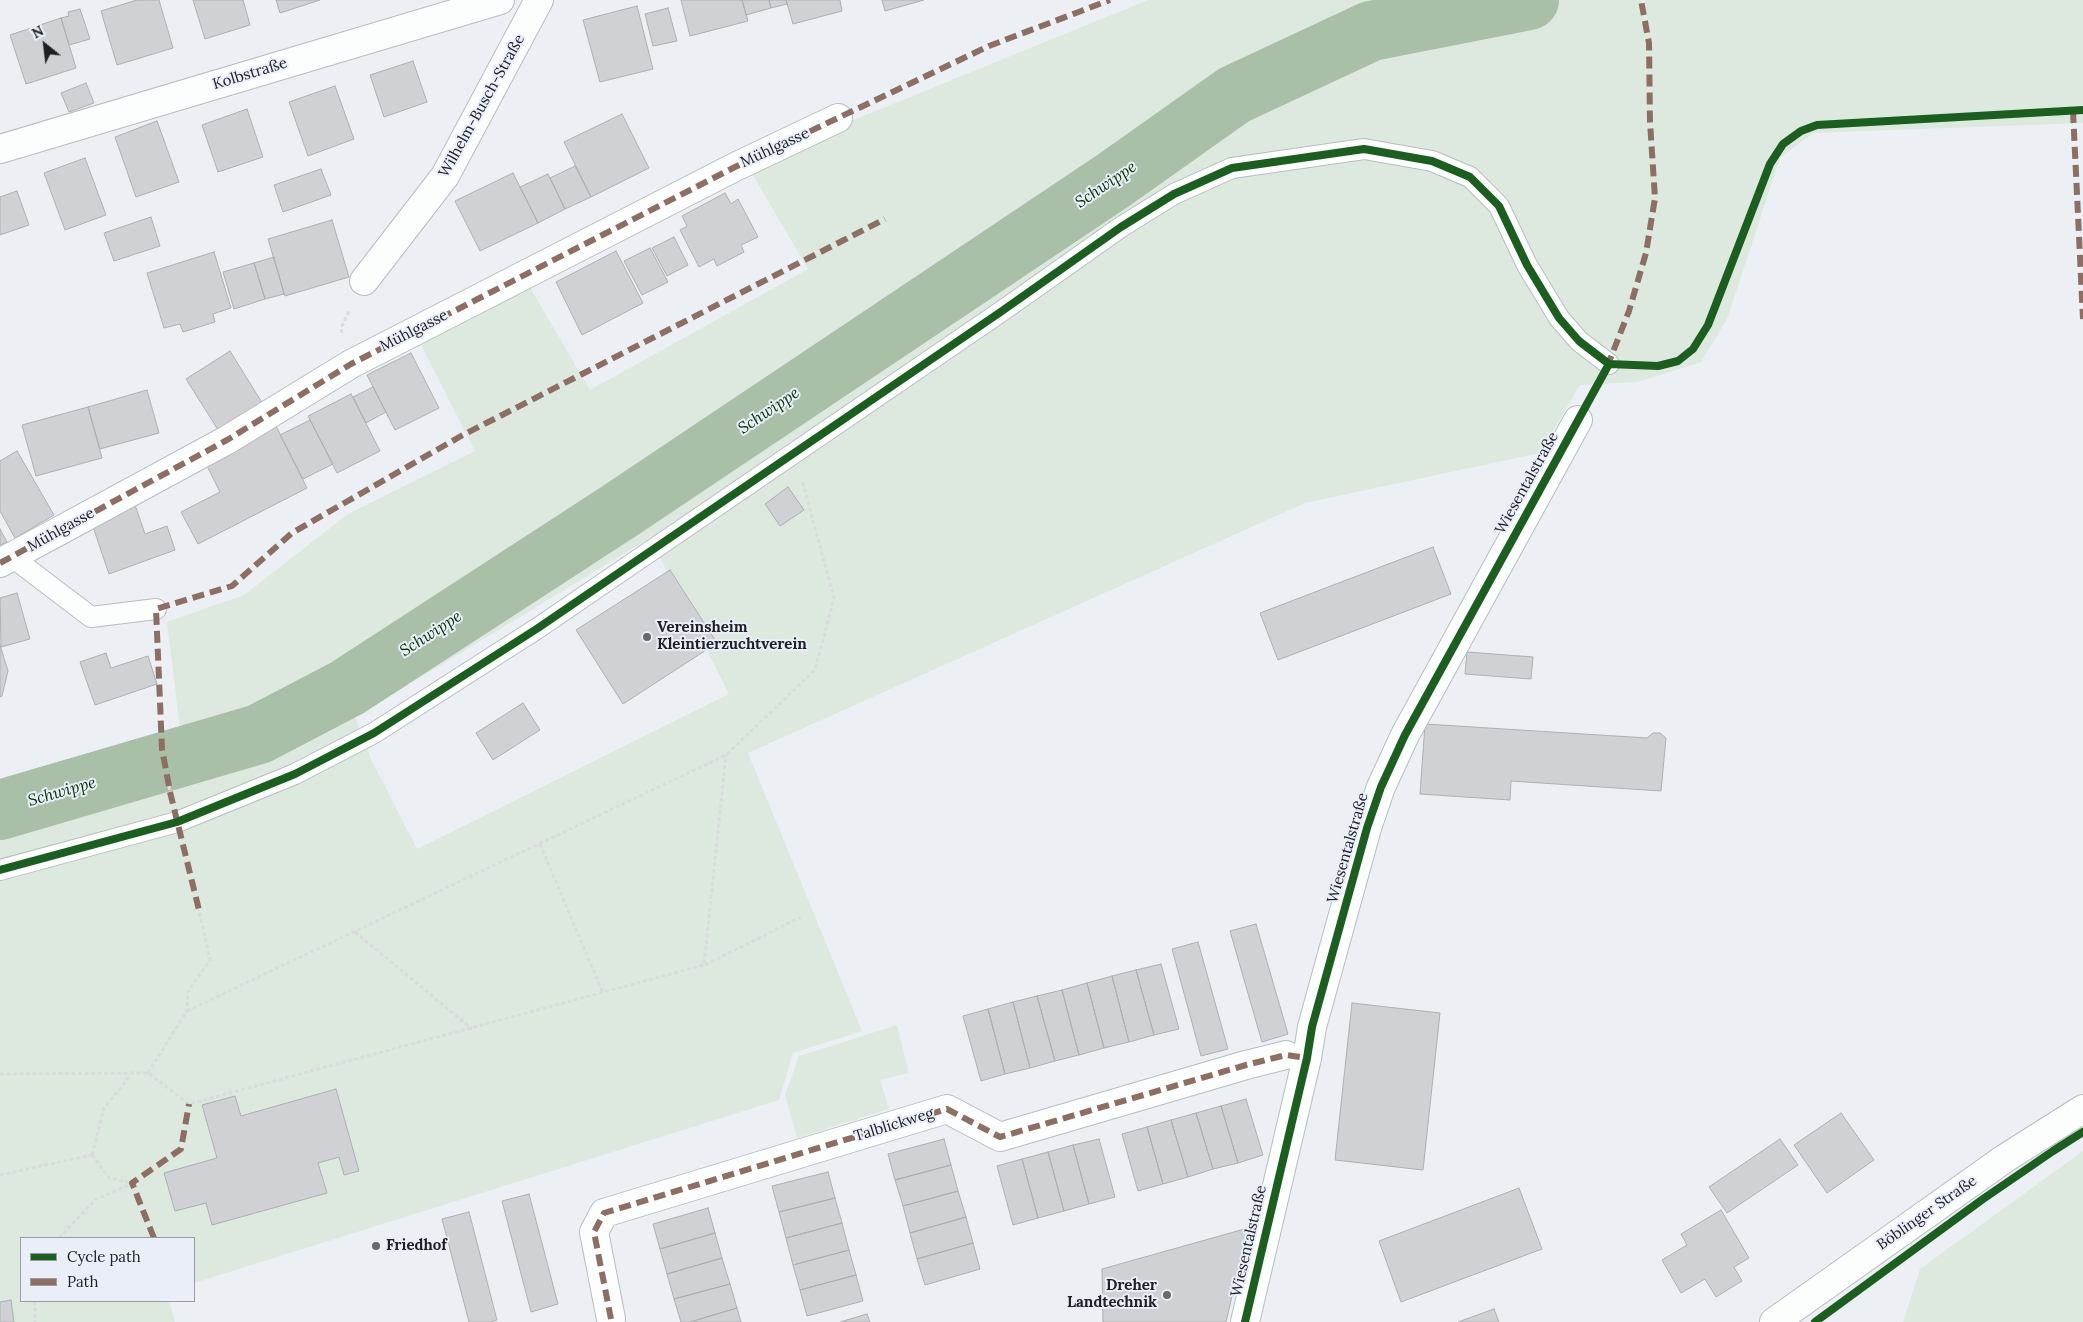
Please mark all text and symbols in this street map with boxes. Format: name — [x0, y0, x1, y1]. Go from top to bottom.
north arrow — [20, 20, 70, 70]
text: N — [29, 21, 47, 42]
street label: Wilhelm-Busch-Straße — [435, 31, 529, 181]
street label: Kolbstraße — [211, 54, 289, 94]
street label: Mühlgasse — [738, 124, 812, 172]
water label: Schwippe — [1072, 158, 1140, 212]
street label: Mühlgasse — [377, 306, 451, 356]
water label: Schwippe — [735, 384, 803, 438]
street label: Wiesentalstraße — [1492, 429, 1562, 537]
street label: Mühlgasse — [24, 504, 98, 556]
water label: Schwippe — [397, 607, 465, 661]
place label: Vereinsheim Kleintierzuchtverein — [657, 619, 807, 654]
marker: Vereinsheim Kleintierzuchtverein — [641, 631, 653, 643]
water label: Schwippe — [26, 773, 98, 811]
street label: Wiesentalstraße — [1324, 791, 1372, 905]
street label: Talblickweg — [852, 1104, 936, 1146]
street label: Böblinger Straße — [1874, 1172, 1980, 1254]
street label: Wiesentalstraße — [1227, 1183, 1271, 1299]
legend — [20, 1237, 195, 1302]
place label: Friedhof — [386, 1237, 447, 1255]
marker: Friedhof — [370, 1240, 382, 1252]
text: Cycle path — [67, 1247, 141, 1266]
text: Path — [67, 1272, 98, 1291]
place label: Dreher Landtechnik — [1067, 1277, 1157, 1312]
marker: Dreher Landtechnik — [1161, 1289, 1173, 1301]

